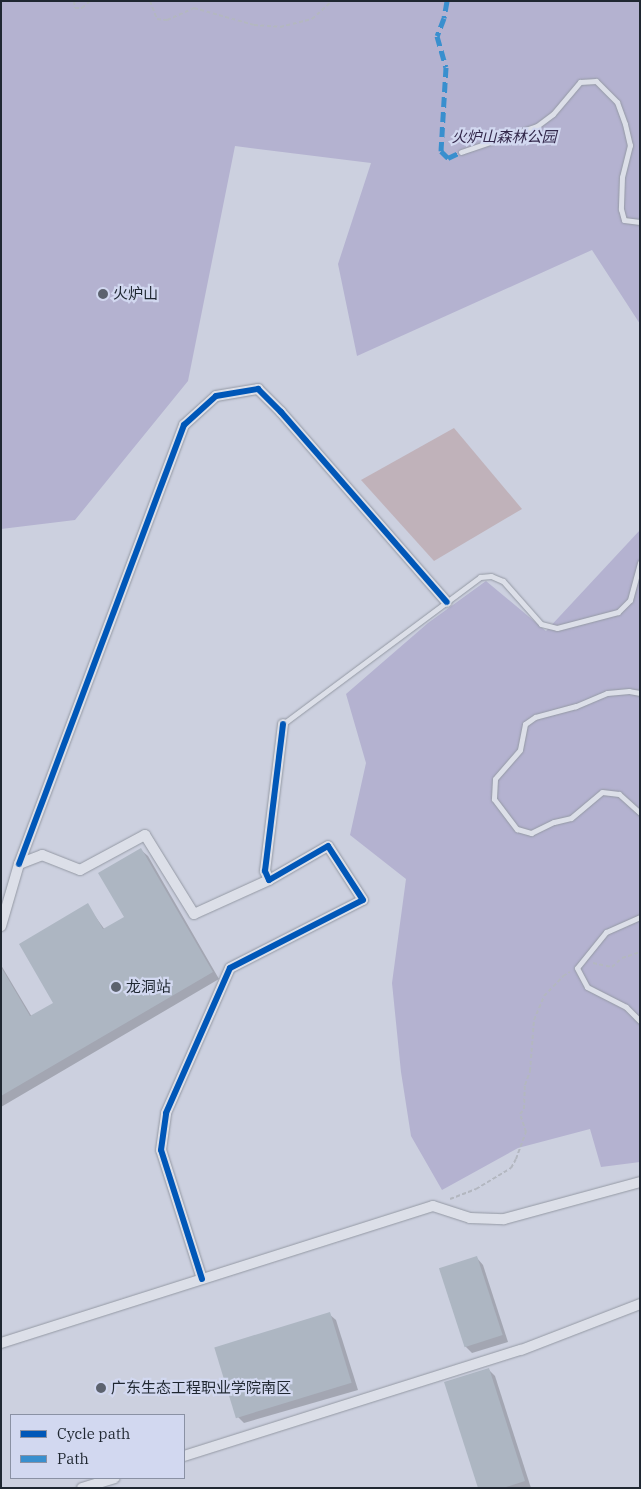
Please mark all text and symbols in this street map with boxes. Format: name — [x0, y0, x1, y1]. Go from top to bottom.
park label: 火炉山森林公园 — [452, 128, 556, 146]
place label: 火炉山 — [113, 285, 158, 303]
marker: 火炉山 — [97, 288, 109, 300]
place label: 龙洞站 — [126, 978, 171, 996]
marker: 龙洞站 — [110, 981, 122, 993]
place label: 广东生态工程职业学院南区 — [111, 1379, 291, 1397]
marker: 广东生态工程职业学院南区 — [95, 1382, 107, 1394]
legend — [10, 1414, 185, 1479]
text: Cycle path — [57, 1424, 130, 1443]
text: Path — [57, 1449, 89, 1468]

